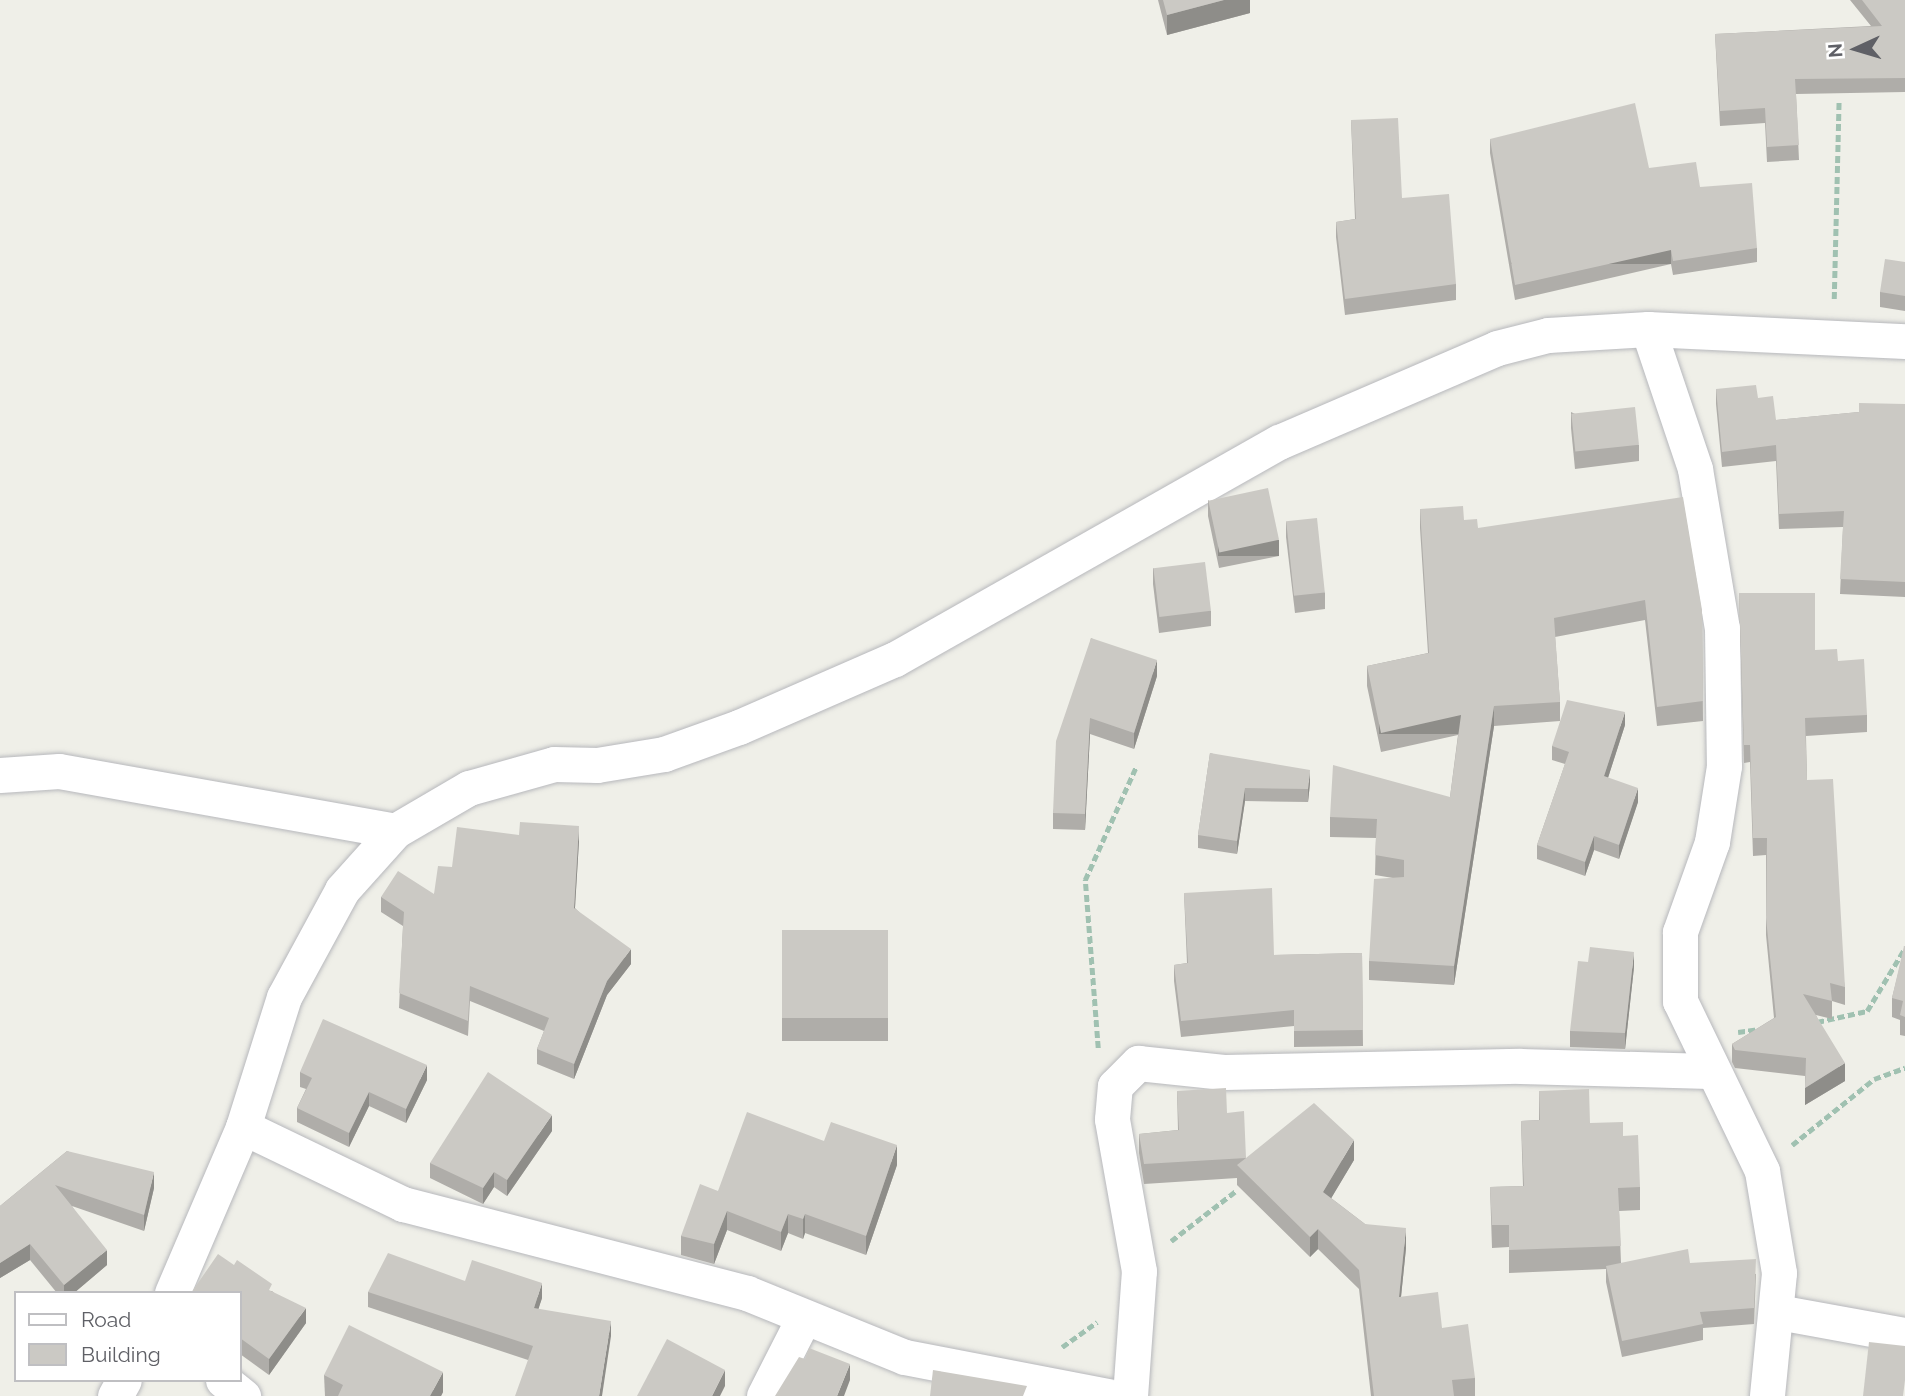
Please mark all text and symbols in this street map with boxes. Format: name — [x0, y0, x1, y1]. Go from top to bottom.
north arrow — [1821, 14, 1891, 84]
text: N — [1824, 42, 1847, 58]
legend — [14, 1291, 242, 1382]
text: Road — [81, 1307, 131, 1332]
text: Building — [81, 1342, 161, 1367]

